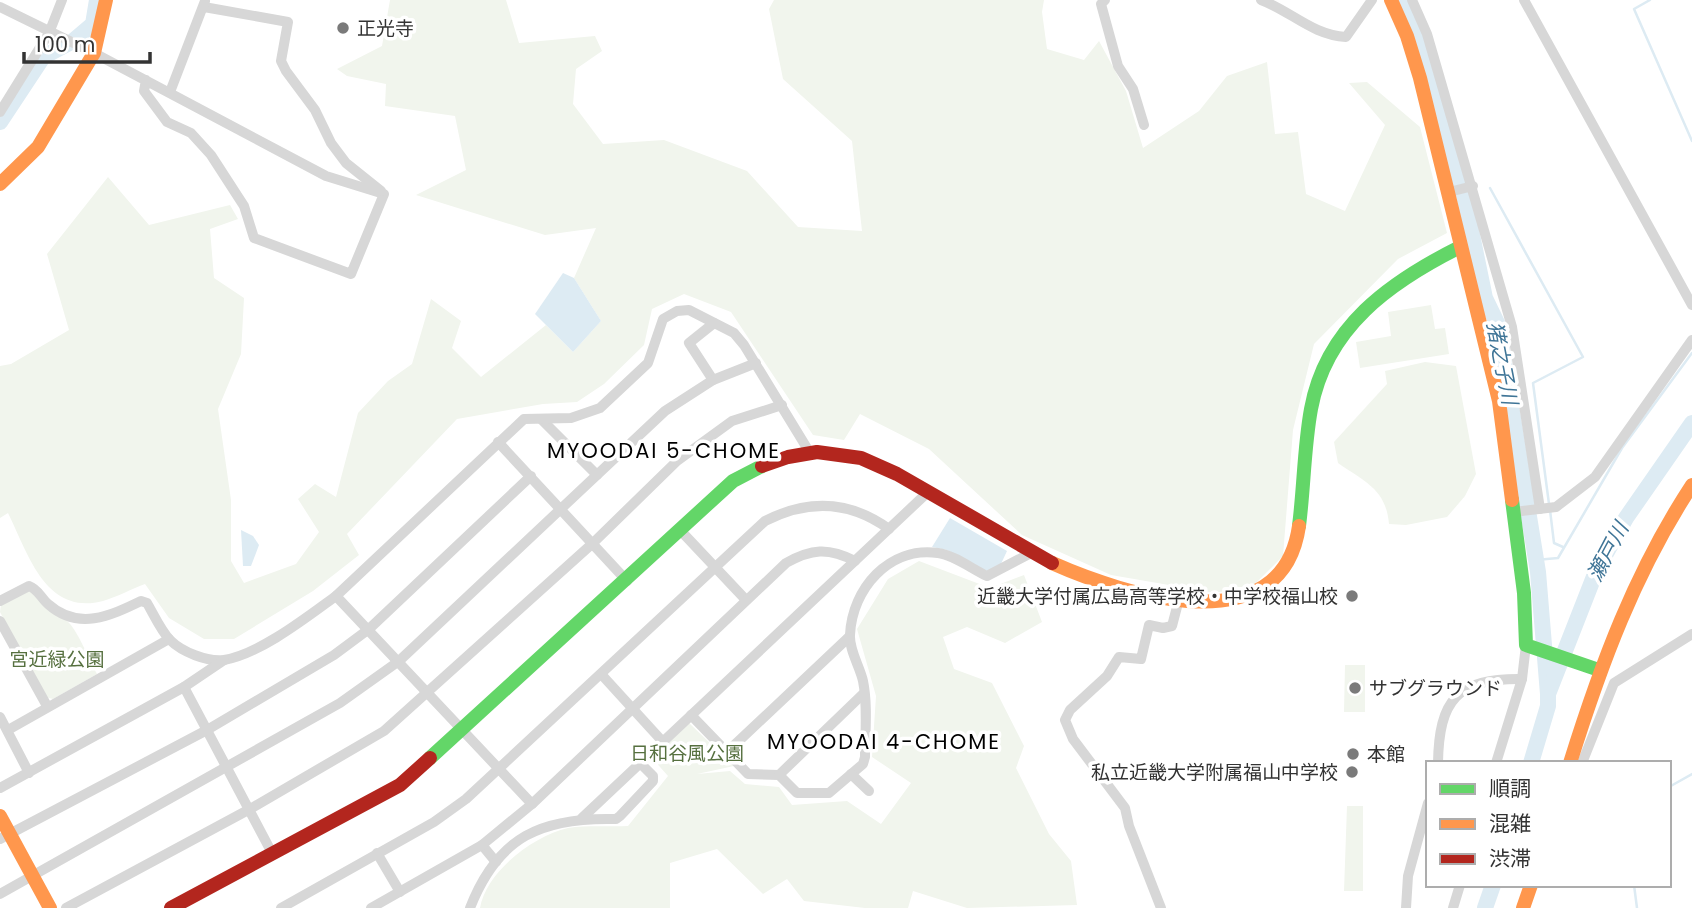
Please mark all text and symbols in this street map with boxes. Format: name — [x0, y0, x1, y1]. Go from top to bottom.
place label: 正光寺 — [357, 15, 414, 42]
marker: 正光寺 — [335, 20, 351, 36]
scale bar — [24, 21, 150, 65]
text: 100 m — [35, 30, 95, 59]
water label: 猪之子川 — [1480, 319, 1525, 409]
district label: MYOODAI 5-CHOME — [547, 436, 781, 465]
water label: 瀬戸川 — [1580, 515, 1636, 586]
place label: 近畿大学付属広島高等学校・中学校福山校 — [977, 583, 1338, 610]
marker: 近畿大学付属広島高等学校・中学校福山校 — [1344, 588, 1360, 604]
park label: 宮近緑公園 — [9, 646, 105, 673]
place label: サブグラウンド — [1369, 675, 1502, 702]
marker: サブグラウンド — [1347, 680, 1363, 696]
district label: MYOODAI 4-CHOME — [767, 727, 1001, 756]
park label: 日和谷風公園 — [630, 740, 744, 767]
place label: 本館 — [1367, 741, 1405, 768]
marker: 本館 — [1345, 746, 1361, 762]
place label: 私立近畿大学附属福山中学校 — [1091, 759, 1338, 786]
legend — [1426, 761, 1671, 887]
marker: 私立近畿大学附属福山中学校 — [1344, 764, 1360, 780]
text: 順調 — [1489, 774, 1531, 803]
text: 混雑 — [1489, 809, 1531, 838]
text: 渋滞 — [1489, 844, 1531, 873]

